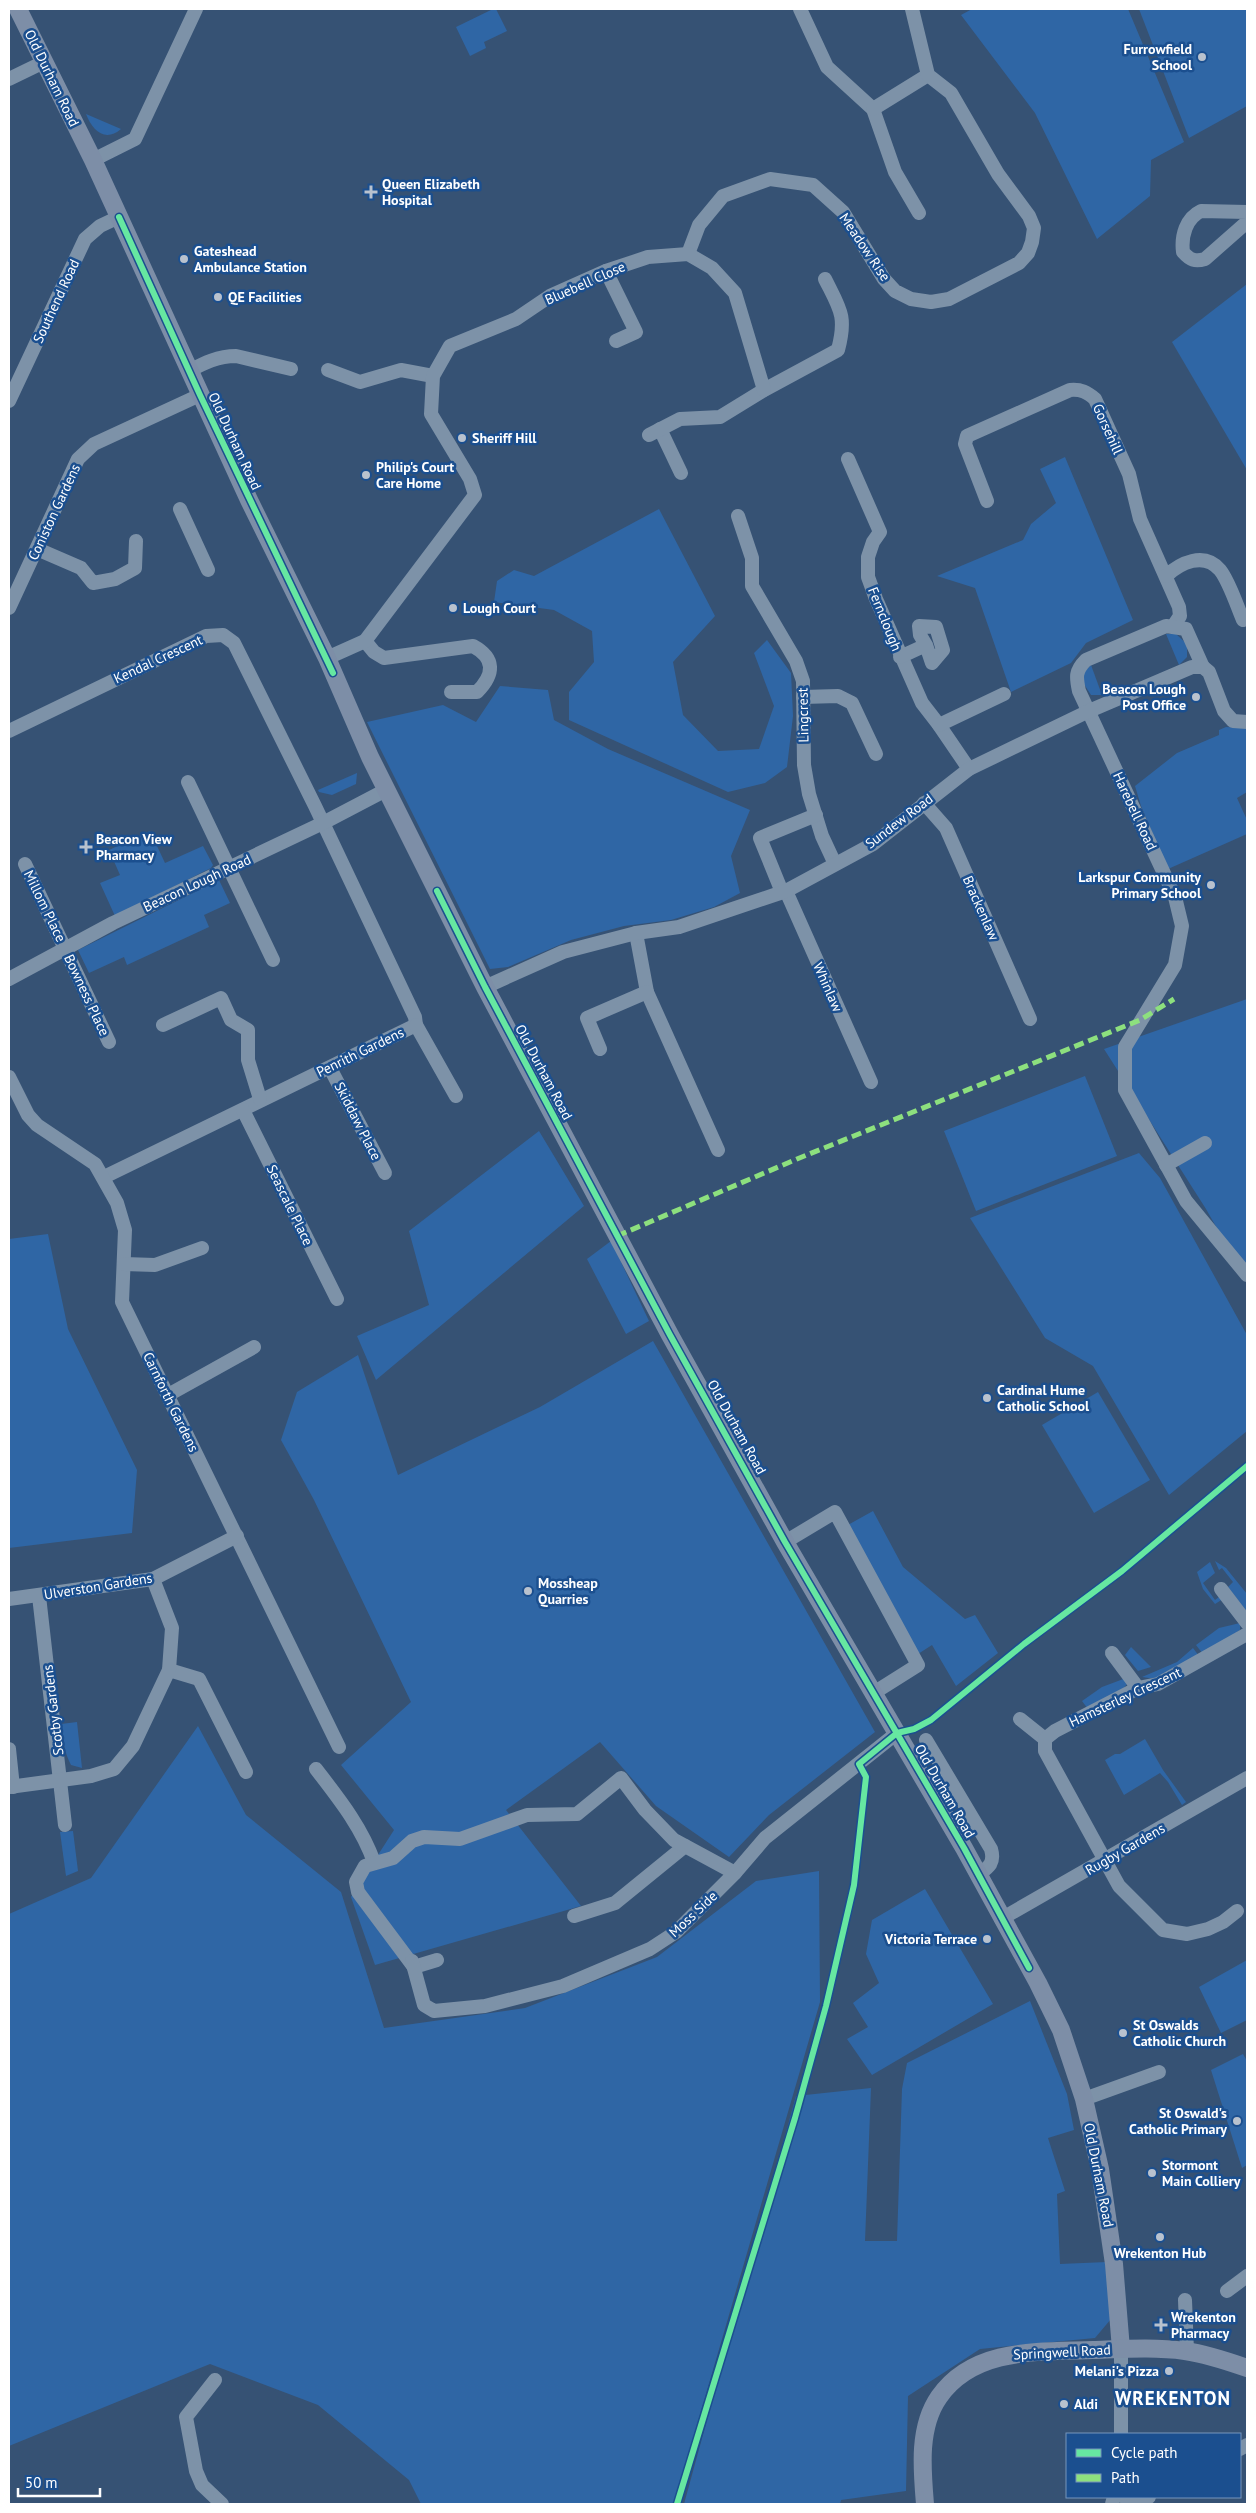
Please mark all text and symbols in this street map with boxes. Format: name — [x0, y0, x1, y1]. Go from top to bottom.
street label: Old Durham Road — [21, 27, 83, 129]
place label: Furrowfield School — [1124, 40, 1193, 74]
marker: Furrowfield School — [1196, 51, 1208, 63]
place label: Queen Elizabeth Hospital — [382, 175, 480, 209]
marker: Queen Elizabeth Hospital — [364, 185, 378, 199]
street label: Meadow Rise — [836, 209, 894, 285]
place label: Gateshead Ambulance Station — [194, 242, 307, 276]
marker: Gateshead Ambulance Station — [178, 253, 190, 265]
street label: Southend Road — [29, 256, 83, 346]
street label: Bluebell Close — [542, 257, 628, 309]
place label: QE Facilities — [228, 288, 302, 306]
marker: QE Facilities — [212, 291, 224, 303]
street label: Old Durham Road — [204, 389, 266, 493]
street label: Gorsehill — [1089, 401, 1127, 457]
place label: Sheriff Hill — [472, 429, 537, 447]
marker: Sheriff Hill — [456, 432, 468, 444]
place label: Philip's Court Care Home — [376, 458, 454, 492]
street label: Coniston Gardens — [24, 461, 84, 563]
marker: Philip's Court Care Home — [360, 469, 372, 481]
street label: Fernclough — [864, 584, 906, 654]
place label: Lough Court — [463, 599, 536, 617]
marker: Lough Court — [447, 602, 459, 614]
street label: Kendal Crescent — [111, 630, 206, 687]
place label: Beacon Lough Post Office — [1102, 680, 1186, 714]
street label: Lingcrest — [794, 687, 812, 743]
marker: Beacon Lough Post Office — [1190, 691, 1202, 703]
street label: Harebell Road — [1109, 769, 1161, 853]
street label: Sundew Road — [861, 790, 937, 852]
place label: Beacon View Pharmacy — [96, 830, 173, 864]
marker: Beacon View Pharmacy — [80, 841, 92, 853]
street label: Beacon Lough Road — [140, 850, 254, 916]
street label: Millom Place — [20, 867, 70, 945]
place label: Larkspur Community Primary School — [1078, 868, 1202, 902]
street label: Brackenlaw — [959, 873, 1004, 944]
marker: Larkspur Community Primary School — [1205, 879, 1217, 891]
street label: Bowness Place — [60, 951, 114, 1039]
street label: Whinlaw — [809, 960, 847, 1015]
street label: Old Durham Road — [511, 1021, 577, 1123]
street label: Penrith Gardens — [313, 1023, 407, 1081]
street label: Skiddaw Place — [331, 1079, 385, 1163]
street label: Seascale Place — [263, 1162, 317, 1248]
street label: Carnforth Gardens — [139, 1349, 203, 1455]
street label: Old Durham Road — [703, 1376, 771, 1478]
place label: Cardinal Hume Catholic School — [997, 1381, 1090, 1415]
marker: Cardinal Hume Catholic School — [981, 1392, 993, 1404]
street label: Ulverston Gardens — [42, 1569, 154, 1603]
place label: Mossheap Quarries — [538, 1574, 598, 1608]
marker: Mossheap Quarries — [522, 1585, 534, 1597]
street label: Scotby Gardens — [38, 1663, 67, 1756]
street label: Hamsterley Crescent — [1066, 1663, 1184, 1731]
street label: Old Durham Road — [911, 1741, 979, 1841]
street label: Rugby Gardens — [1082, 1819, 1168, 1879]
street label: Moss Side — [665, 1887, 721, 1941]
place label: Victoria Terrace — [884, 1930, 977, 1948]
marker: Victoria Terrace — [981, 1933, 993, 1945]
place label: St Oswalds Catholic Church — [1133, 2016, 1226, 2050]
marker: St Oswalds Catholic Church — [1117, 2027, 1129, 2039]
place label: St Oswald's Catholic Primary — [1129, 2104, 1227, 2138]
marker: St Oswald's Catholic Primary — [1231, 2115, 1243, 2127]
street label: Old Durham Road — [1080, 2121, 1118, 2229]
place label: Stormont Main Colliery — [1162, 2156, 1241, 2190]
marker: Stormont Main Colliery — [1146, 2167, 1158, 2179]
marker: Wrekenton Hub — [1154, 2231, 1166, 2243]
place label: Wrekenton Hub — [1114, 2244, 1207, 2262]
place label: Wrekenton Pharmacy — [1171, 2308, 1236, 2342]
marker: Wrekenton Pharmacy — [1155, 2319, 1167, 2331]
street label: Springwell Road — [1013, 2340, 1111, 2364]
place label: Melani's Pizza — [1075, 2362, 1159, 2380]
marker: Melani's Pizza — [1163, 2365, 1175, 2377]
district label: WREKENTON — [1115, 2386, 1231, 2410]
place label: Aldi — [1074, 2395, 1098, 2413]
marker: Aldi — [1058, 2398, 1070, 2410]
legend — [1066, 2433, 1241, 2498]
text: Cycle path — [1111, 2443, 1177, 2462]
scale bar — [18, 2466, 100, 2498]
text: Path — [1111, 2468, 1140, 2487]
text: 50 m — [25, 2473, 58, 2492]

